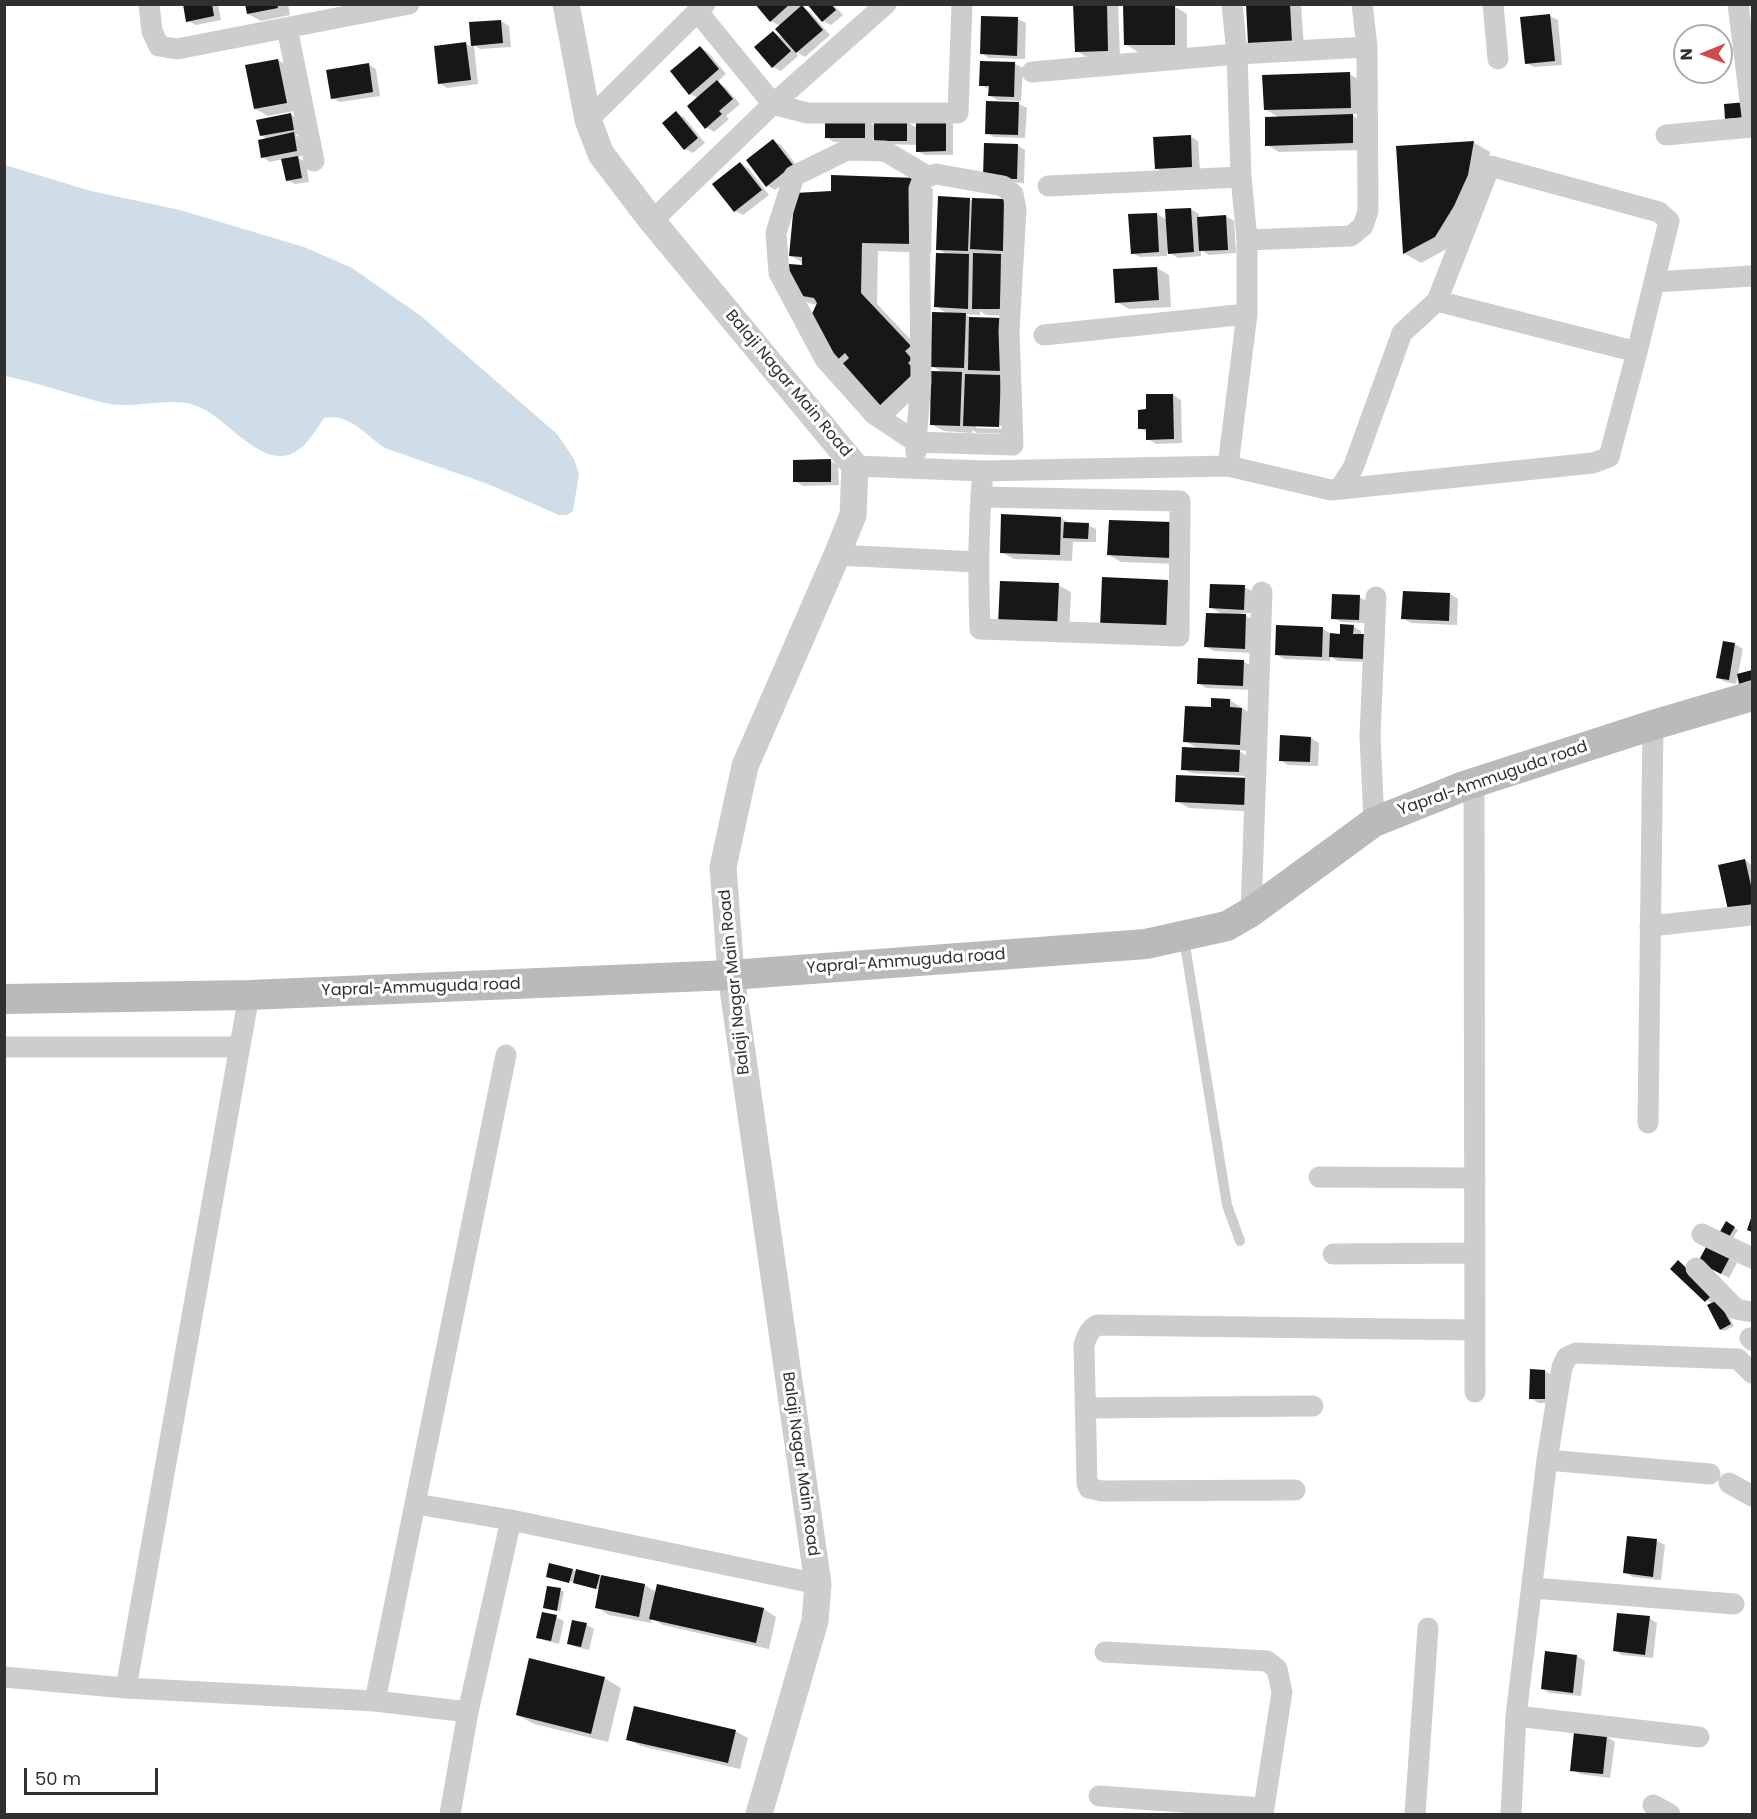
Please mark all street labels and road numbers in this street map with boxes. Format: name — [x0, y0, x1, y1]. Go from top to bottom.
street label: Balaji Nagar Main Road — [721, 307, 855, 461]
street label: Yapral-Ammuguda road — [1396, 737, 1590, 821]
street label: Balaji Nagar Main Road — [716, 888, 754, 1076]
street label: Yapral-Ammuguda road — [806, 945, 1006, 979]
street label: Yapral-Ammuguda road — [321, 975, 521, 1001]
street label: Balaji Nagar Main Road — [778, 1371, 822, 1557]

